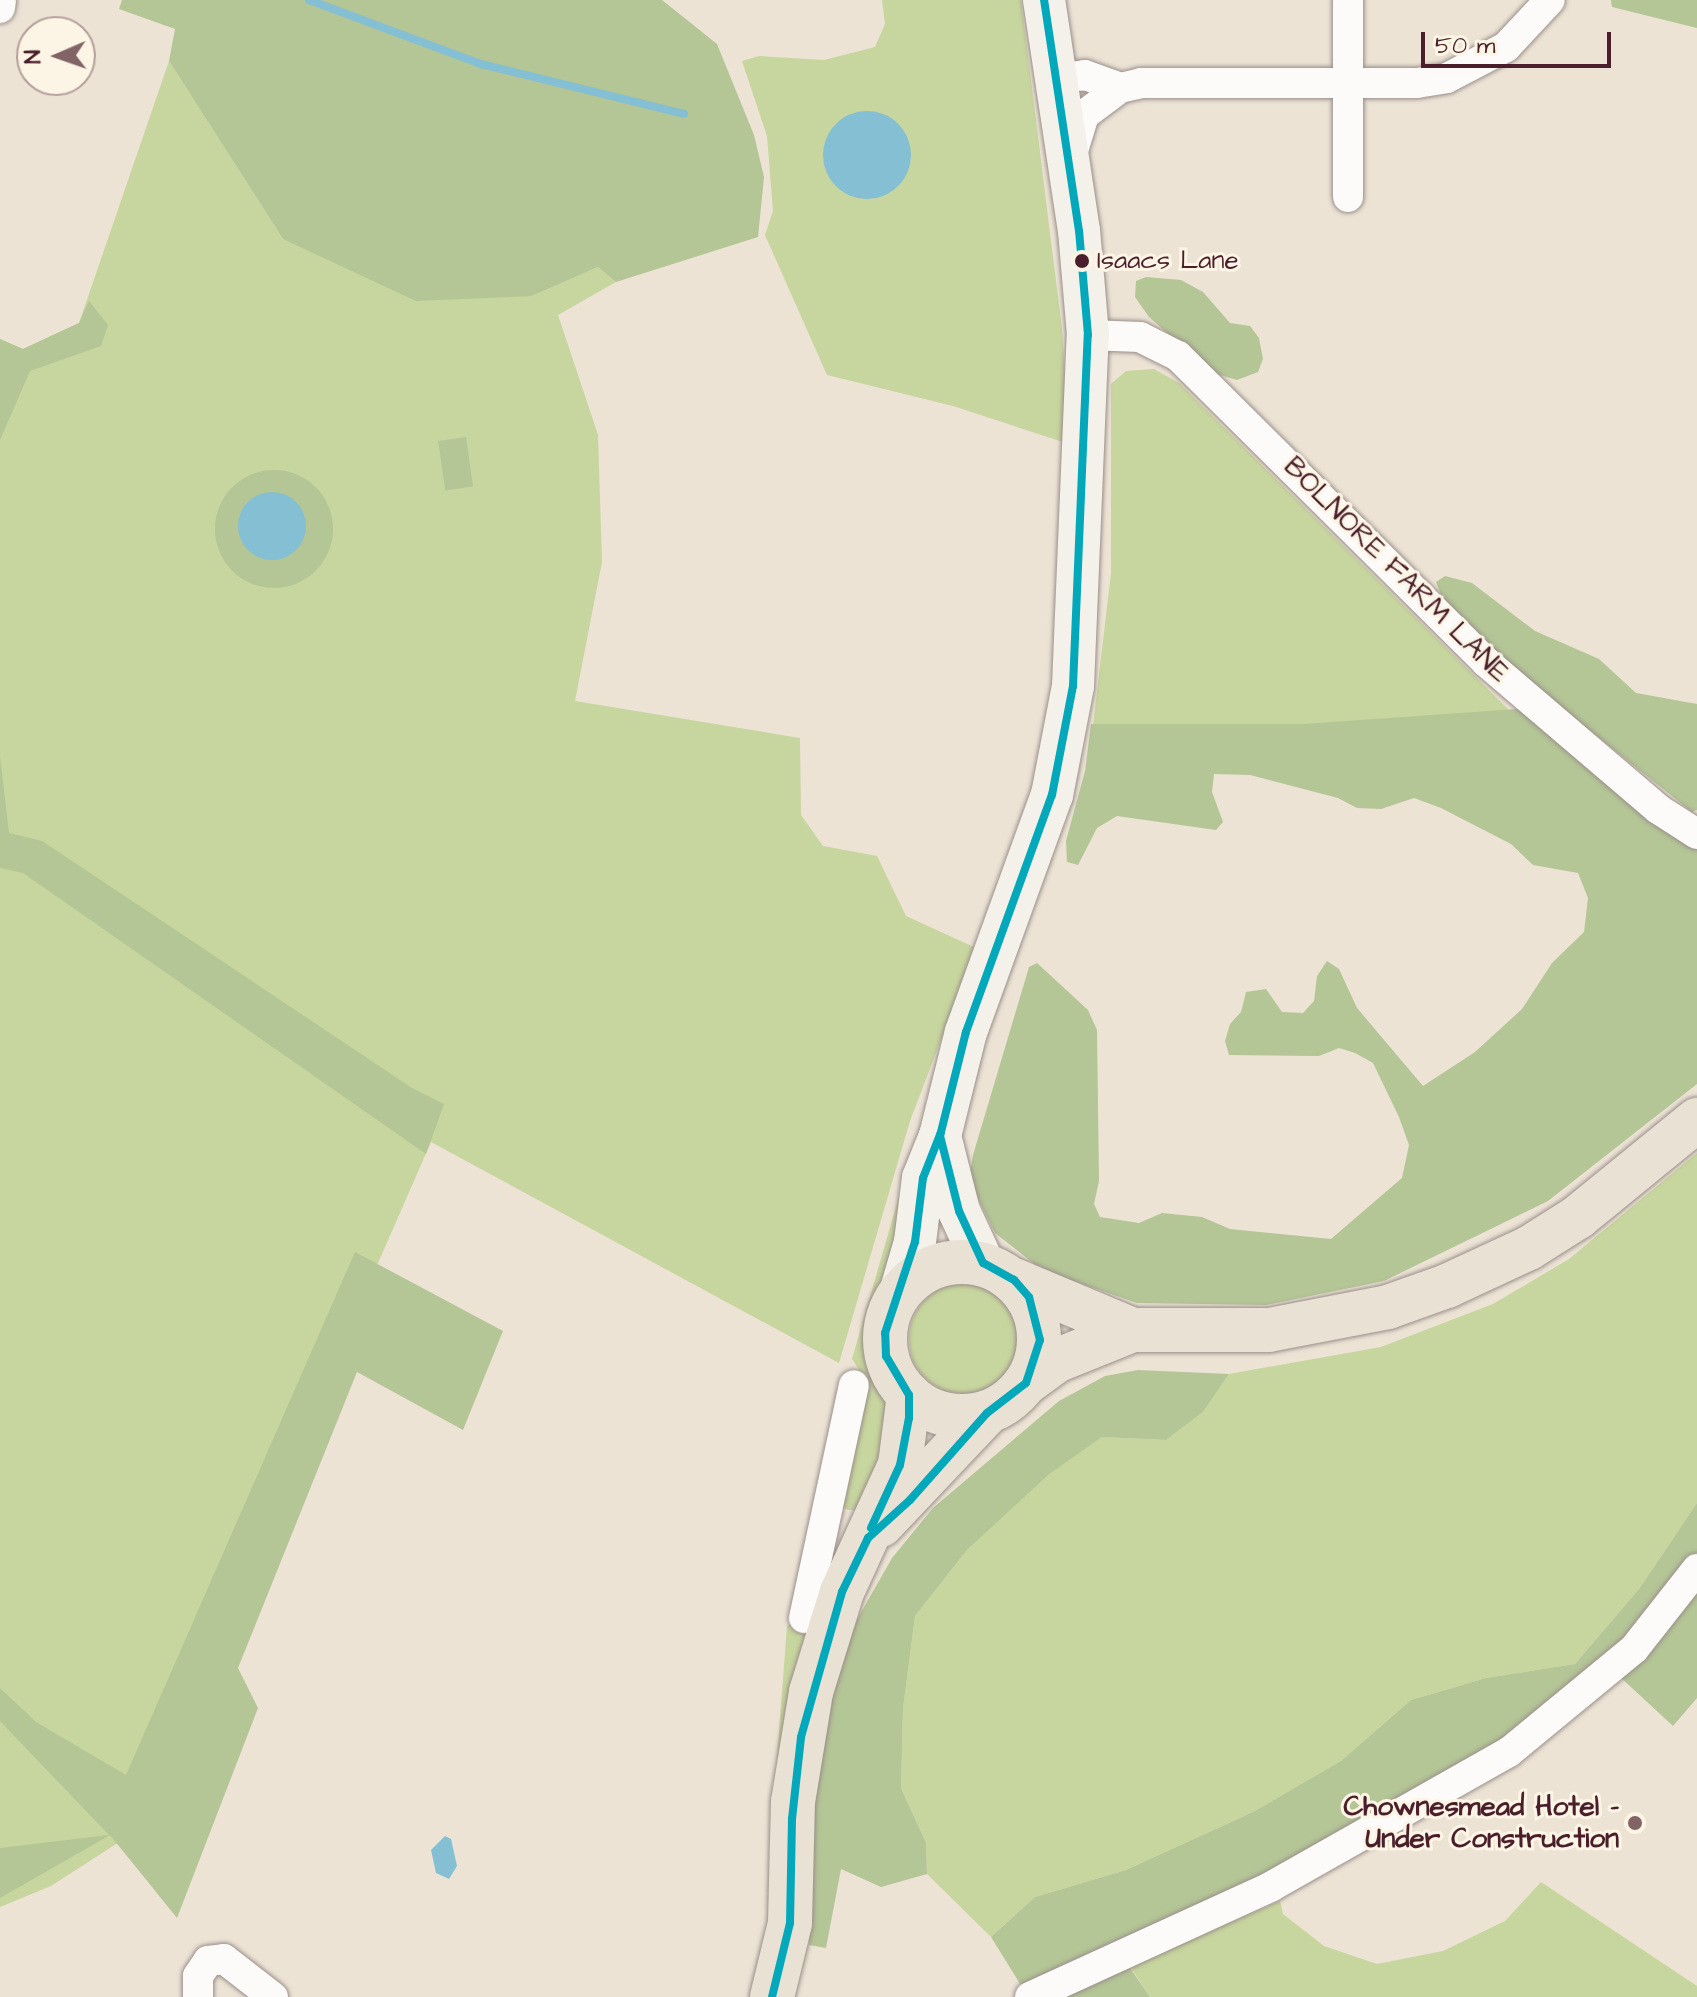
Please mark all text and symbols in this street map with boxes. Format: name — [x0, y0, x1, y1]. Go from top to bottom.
north arrow — [16, 16, 96, 96]
scale bar — [1425, 16, 1615, 66]
text: 50 m — [1435, 29, 1495, 63]
text: N — [18, 49, 49, 64]
place label: Isaacs Lane — [1097, 245, 1239, 277]
marker: Isaacs Lane — [1074, 253, 1090, 269]
street label: BOLNORE FARM LANE — [1276, 450, 1516, 690]
place label: Chownesmead Hotel - Under Construction — [1343, 1790, 1619, 1856]
marker: Chownesmead Hotel - Under Construction — [1626, 1814, 1644, 1832]

